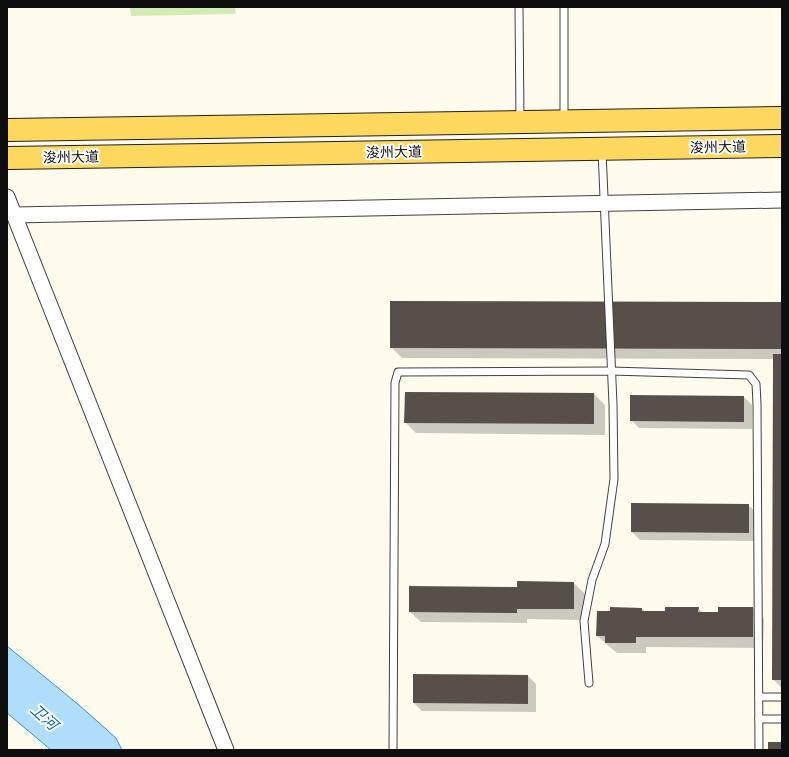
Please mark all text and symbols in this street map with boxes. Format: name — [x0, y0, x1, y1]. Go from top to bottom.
street label: 浚州大道 — [690, 139, 746, 155]
street label: 浚州大道 — [366, 144, 422, 160]
street label: 浚州大道 — [43, 149, 99, 165]
water label: 卫河 — [27, 701, 63, 735]

